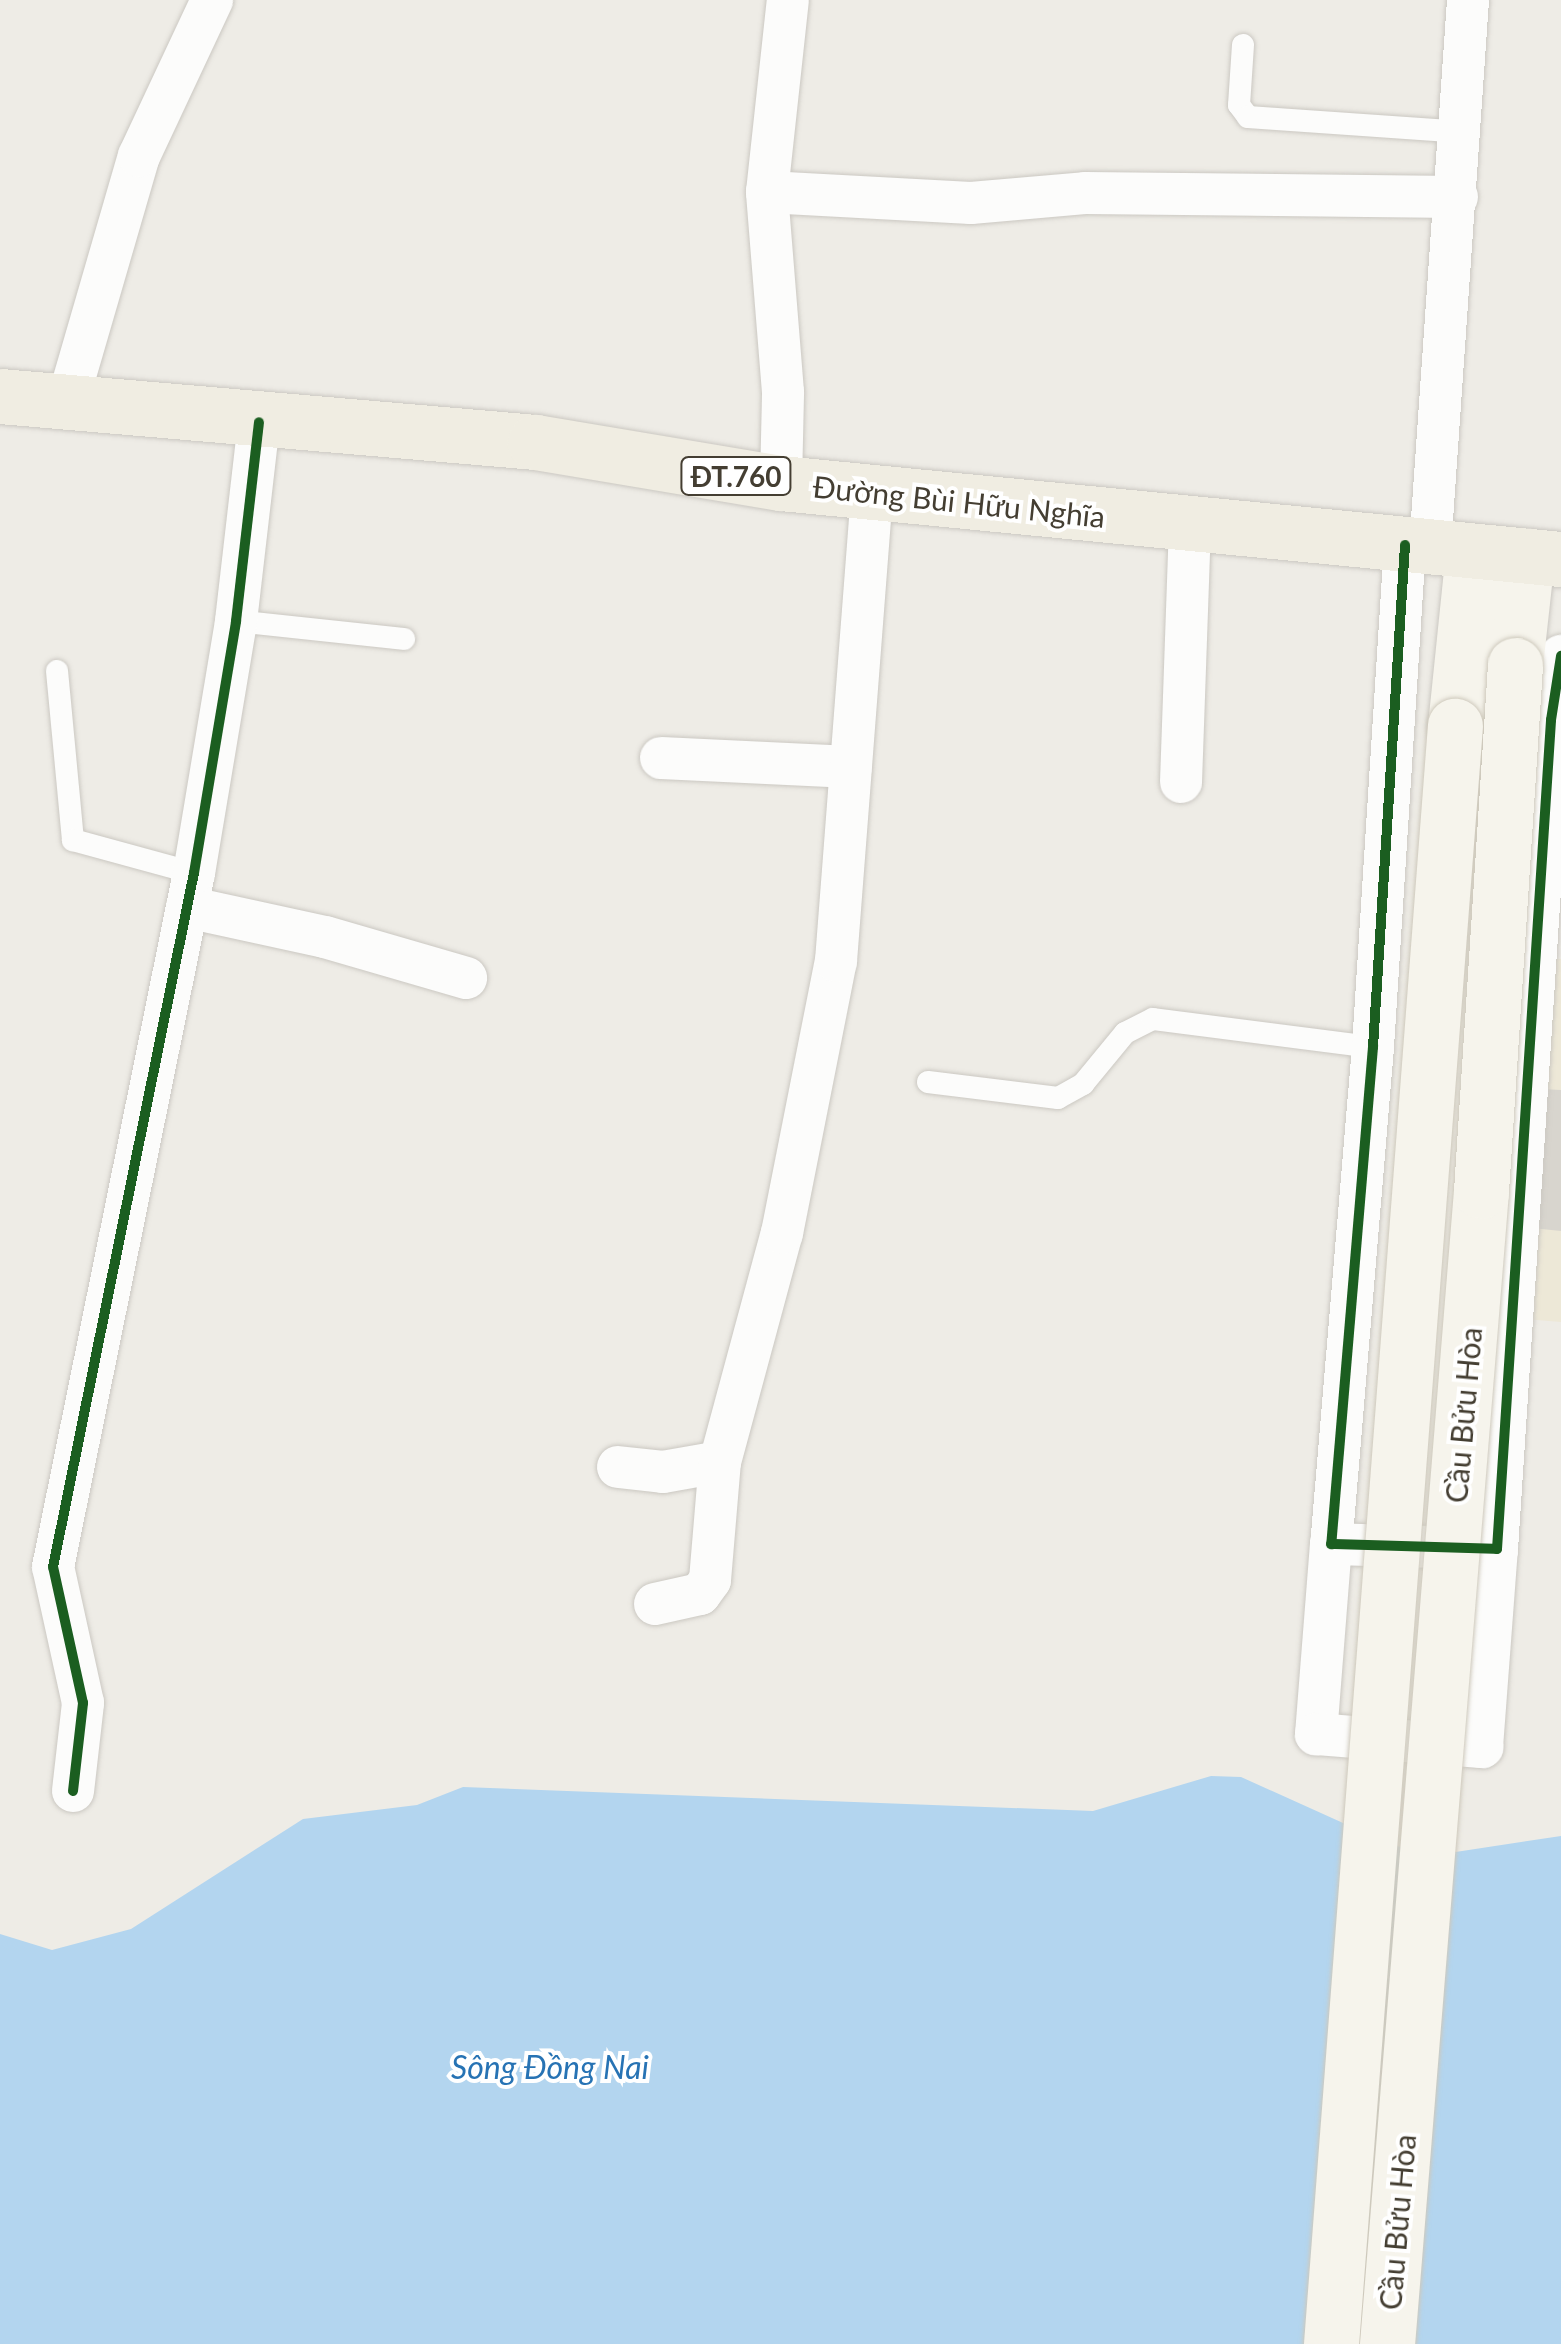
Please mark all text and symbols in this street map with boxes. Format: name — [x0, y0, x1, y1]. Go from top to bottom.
road number: ĐT.760 — [678, 453, 794, 499]
street label: Đường Bùi Hữu Nghĩa — [811, 468, 1107, 534]
street label: Cầu Bửu Hòa — [1437, 1326, 1489, 1504]
water label: Sông Đồng Nai — [451, 2048, 649, 2086]
street label: Cầu Bửu Hòa — [1371, 2133, 1423, 2311]

